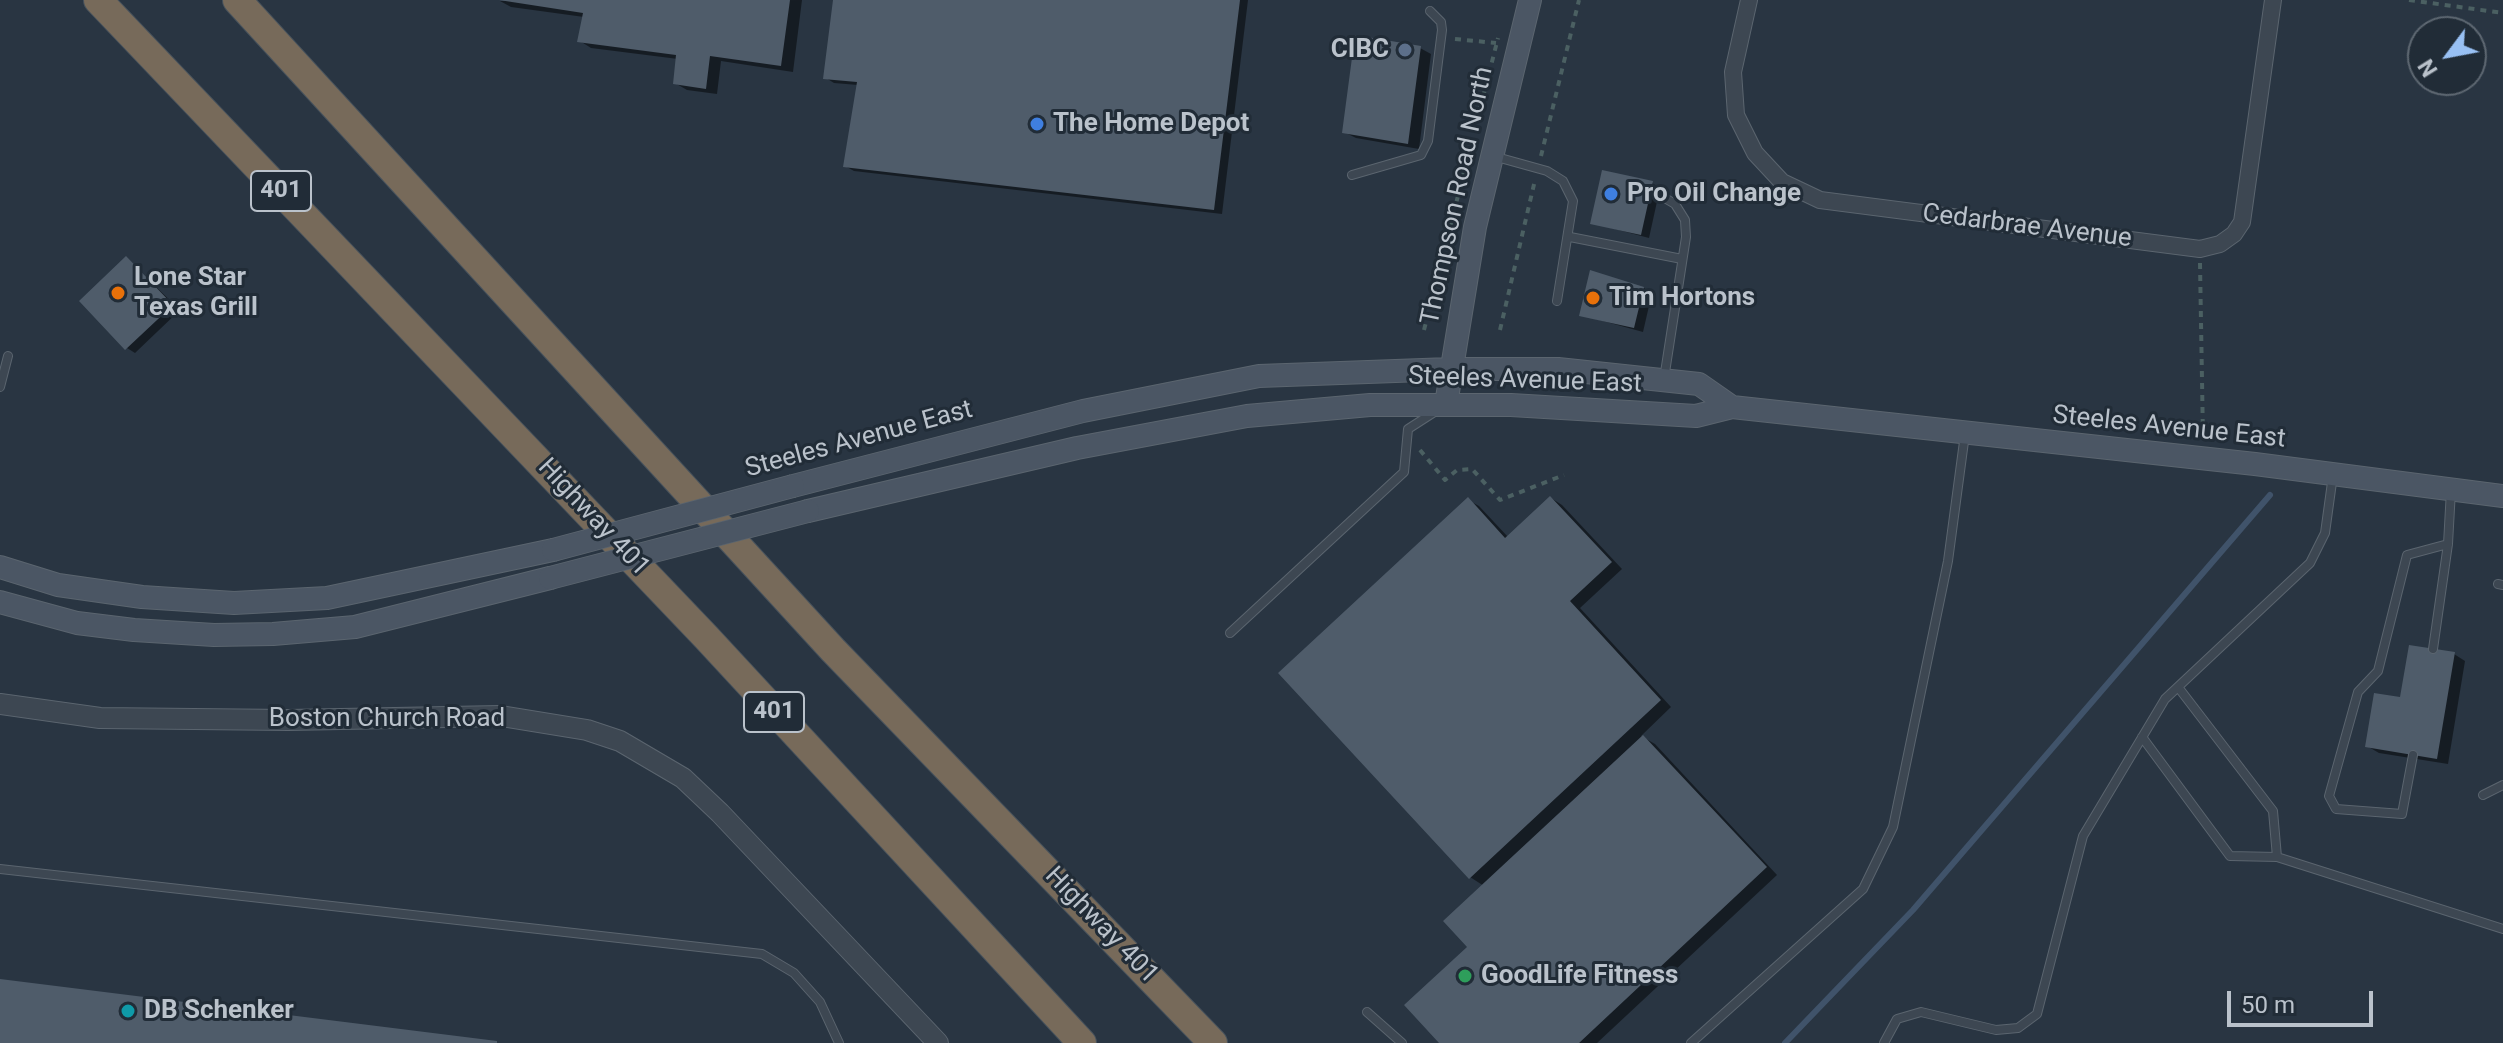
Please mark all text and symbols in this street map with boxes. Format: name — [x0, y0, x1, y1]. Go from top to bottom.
north arrow — [2407, 16, 2487, 96]
place label: CIBC — [1331, 34, 1389, 66]
marker: CIBC — [1396, 41, 1414, 59]
text: N — [2413, 55, 2443, 81]
street label: Thompson Road North — [1415, 64, 1501, 328]
place label: The Home Depot — [1053, 108, 1249, 140]
marker: The Home Depot — [1028, 115, 1046, 133]
road number: 401 — [251, 171, 311, 211]
place label: Pro Oil Change — [1627, 178, 1801, 210]
marker: Pro Oil Change — [1602, 185, 1620, 203]
street label: Cedarbrae Avenue — [1921, 199, 2133, 255]
place label: Lone Star Texas Grill — [134, 262, 258, 324]
place label: Tim Hortons — [1609, 282, 1755, 314]
marker: Lone Star Texas Grill — [109, 284, 127, 302]
marker: Tim Hortons — [1584, 289, 1602, 307]
street label: Steeles Avenue East — [1408, 361, 1642, 401]
street label: Steeles Avenue East — [742, 395, 976, 485]
street label: Steeles Avenue East — [2051, 400, 2287, 456]
street label: Highway 401 — [530, 453, 656, 583]
road number: 401 — [744, 692, 804, 732]
street label: Boston Church Road — [269, 703, 505, 735]
street label: Highway 401 — [1038, 861, 1164, 991]
place label: GoodLife Fitness — [1481, 960, 1678, 992]
marker: GoodLife Fitness — [1456, 967, 1474, 985]
scale bar — [2231, 975, 2377, 1025]
text: 50 m — [2241, 991, 2295, 1019]
place label: DB Schenker — [144, 995, 294, 1027]
marker: DB Schenker — [119, 1002, 137, 1020]

